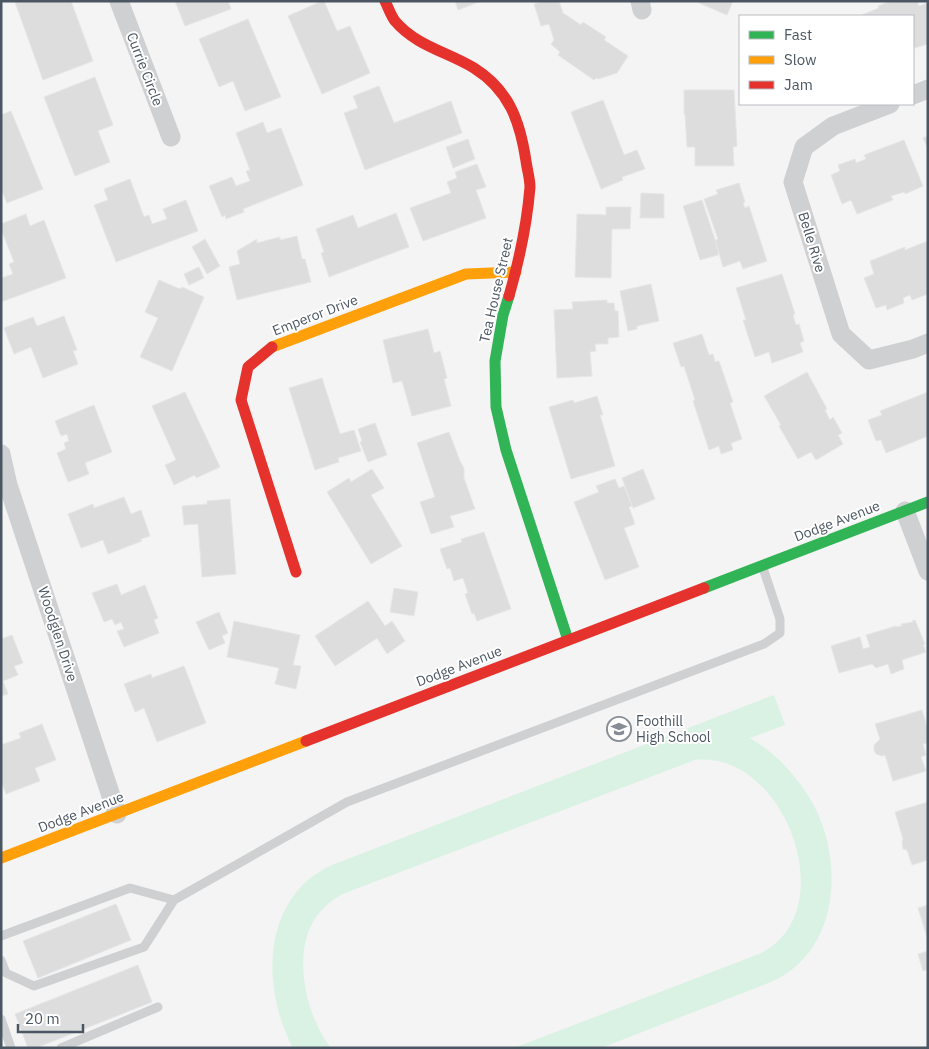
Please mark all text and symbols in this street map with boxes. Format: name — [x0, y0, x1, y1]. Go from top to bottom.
legend — [739, 15, 914, 105]
text: Fast — [784, 25, 812, 44]
street label: Currie Circle — [123, 30, 167, 109]
text: Slow — [784, 50, 817, 69]
text: Jam — [784, 75, 813, 94]
street label: Belle Rive — [794, 210, 830, 275]
street label: Tea House Street — [475, 236, 517, 344]
street label: Emperor Drive — [270, 290, 361, 340]
street label: Dodge Avenue — [792, 496, 883, 546]
street label: Woodglen Drive — [34, 584, 82, 684]
street label: Dodge Avenue — [414, 641, 505, 691]
place label: Foothill High School — [636, 712, 711, 746]
school or university icon: Foothill High School — [606, 716, 632, 742]
street label: Dodge Avenue — [36, 787, 127, 837]
scale bar — [18, 1002, 82, 1034]
text: 20 m — [25, 1009, 60, 1028]

